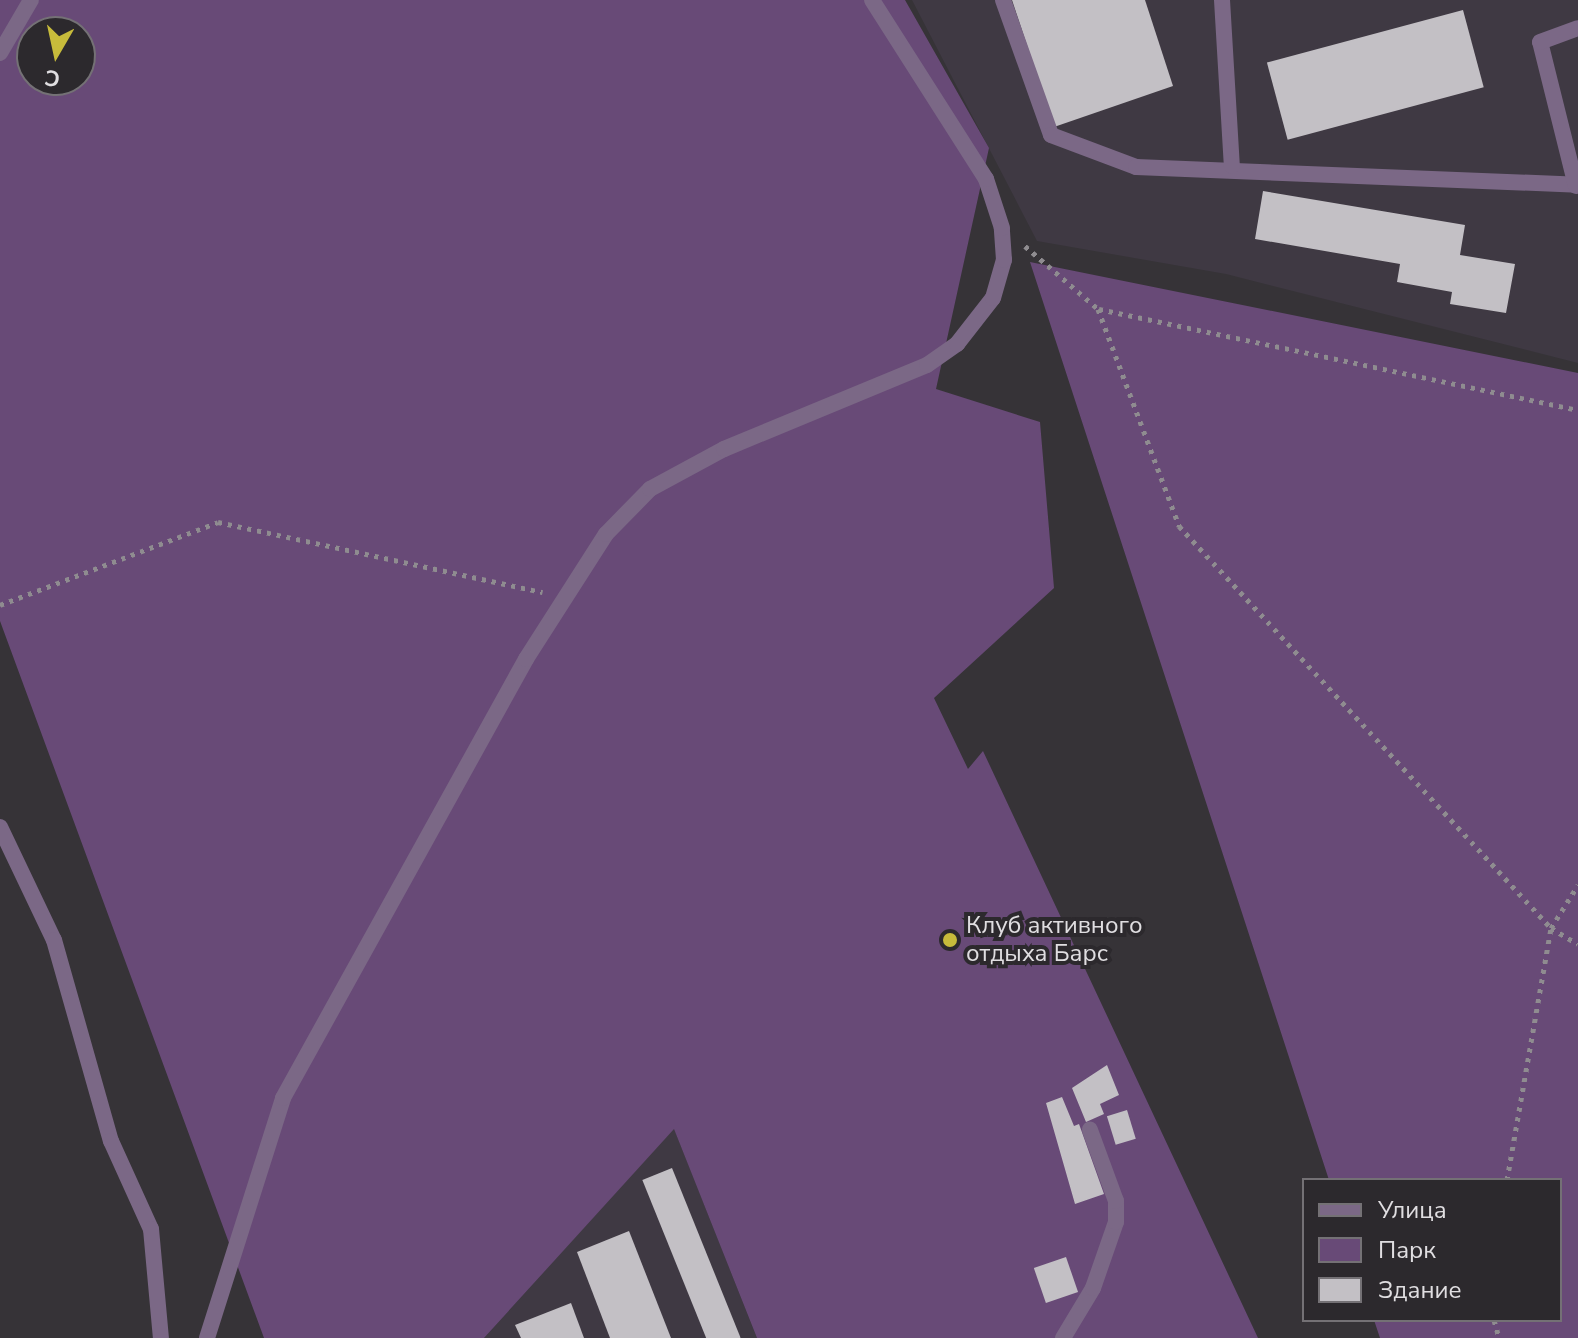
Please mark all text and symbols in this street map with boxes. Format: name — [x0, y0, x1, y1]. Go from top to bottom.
north arrow — [16, 16, 96, 96]
text: С — [43, 62, 62, 94]
place label: Клуб активного отдыха Барс — [966, 912, 1143, 968]
marker: Клуб активного отдыха Барс — [941, 931, 959, 949]
legend — [1302, 1178, 1562, 1322]
text: Улица — [1378, 1194, 1447, 1226]
text: Парк — [1378, 1234, 1436, 1266]
text: Здание — [1378, 1274, 1462, 1306]

